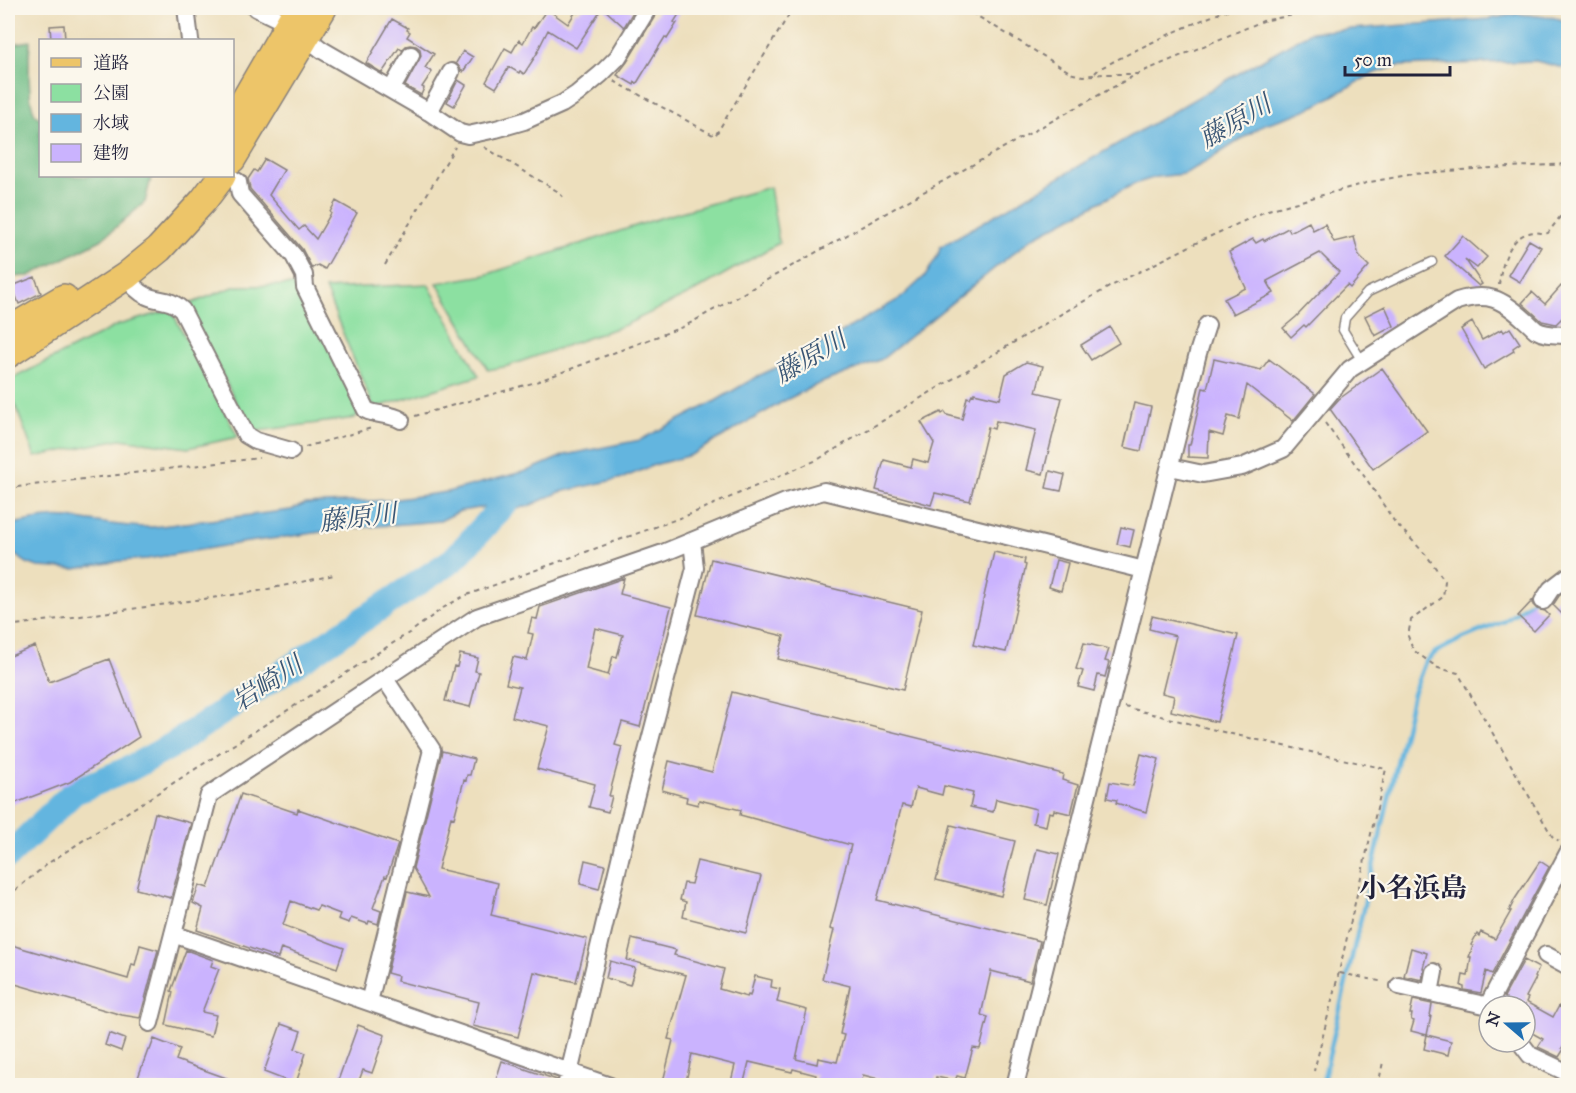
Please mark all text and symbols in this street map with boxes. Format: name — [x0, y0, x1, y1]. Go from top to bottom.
legend — [39, 39, 234, 177]
scale bar — [1345, 39, 1450, 77]
text: 50 m — [1354, 49, 1392, 71]
text: 道路 — [93, 52, 129, 74]
text: 公園 — [93, 82, 129, 104]
water label: 藤原川 — [1193, 86, 1279, 154]
text: 水域 — [93, 112, 129, 134]
text: 建物 — [93, 142, 129, 164]
water label: 藤原川 — [768, 321, 854, 389]
water label: 藤原川 — [317, 496, 402, 538]
water label: 岩崎川 — [226, 647, 311, 718]
district label: 小名浜島 — [1359, 871, 1467, 904]
north arrow — [1477, 994, 1537, 1054]
text: N — [1482, 1009, 1505, 1029]

